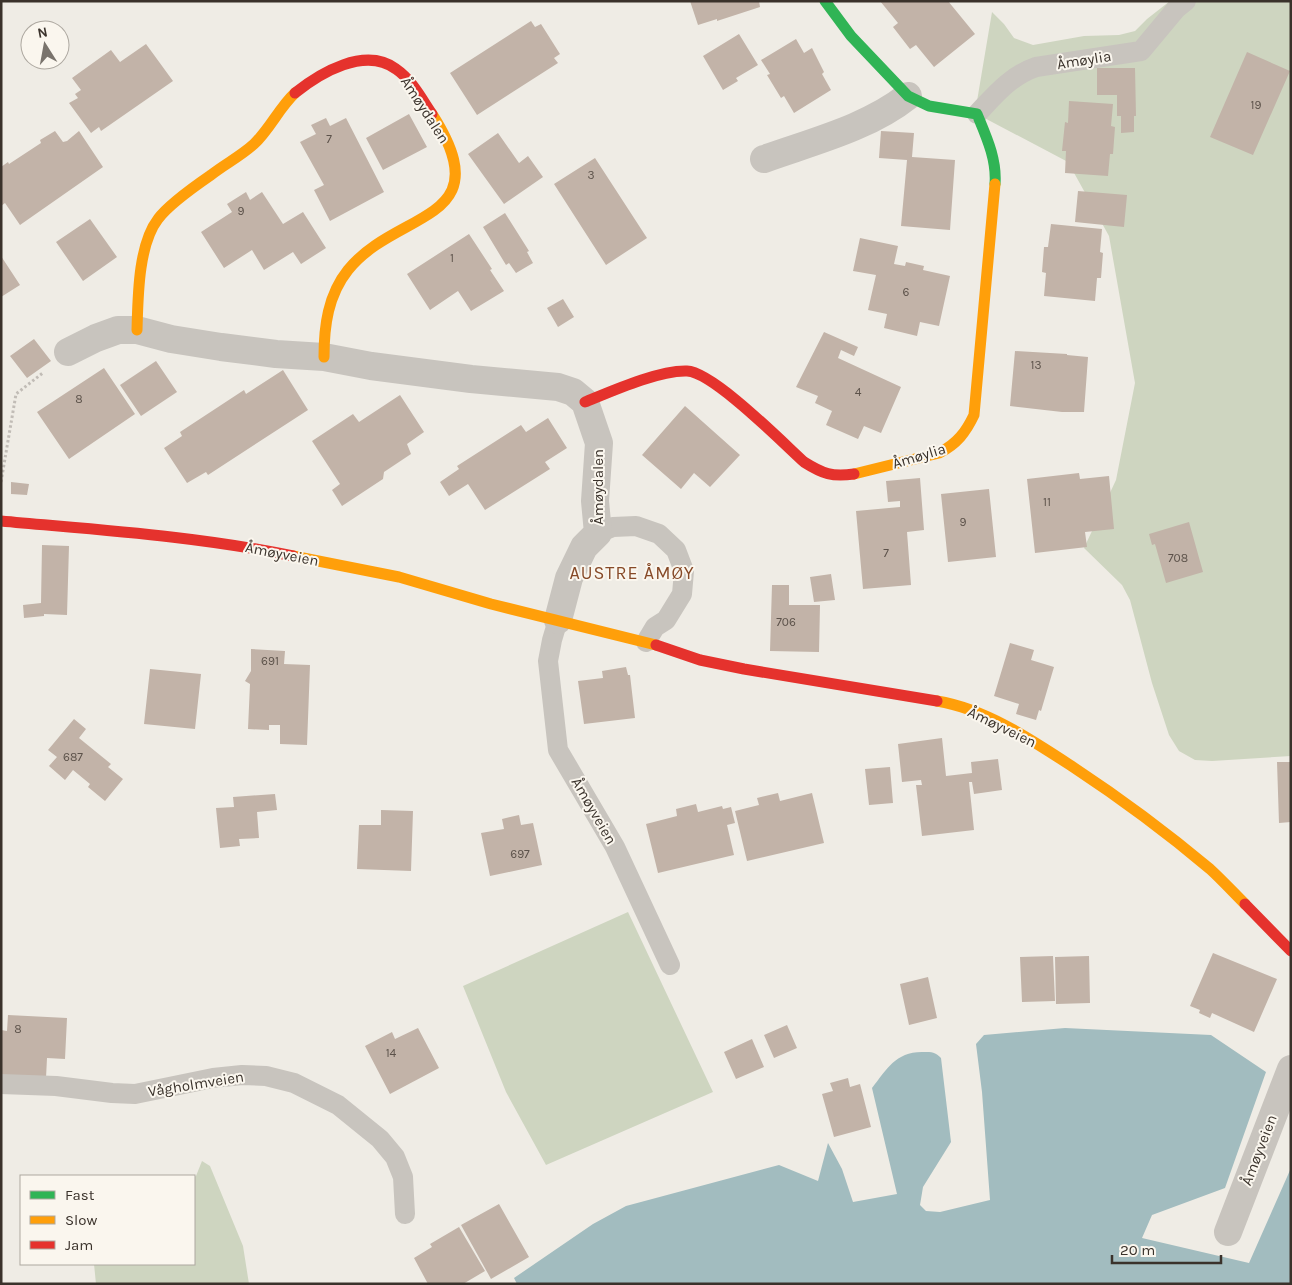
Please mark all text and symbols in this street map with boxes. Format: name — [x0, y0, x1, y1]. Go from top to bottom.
north arrow — [20, 20, 70, 70]
text: N — [36, 23, 49, 42]
street label: Åmøylia — [1056, 47, 1112, 73]
street label: Åmøydalen — [397, 73, 453, 147]
house number: 19 — [1251, 98, 1261, 112]
house number: 7 — [326, 132, 332, 146]
house number: 3 — [587, 168, 595, 182]
house number: 9 — [238, 204, 245, 218]
house number: 1 — [450, 251, 454, 265]
house number: 6 — [903, 285, 910, 299]
house number: 13 — [1030, 358, 1042, 372]
house number: 4 — [855, 385, 862, 399]
house number: 8 — [75, 392, 83, 406]
street label: Åmøylia — [890, 439, 948, 473]
street label: Åmøydalen — [589, 449, 607, 525]
house number: 11 — [1043, 495, 1051, 509]
house number: 9 — [960, 515, 967, 529]
street label: Åmøyveien — [244, 538, 320, 570]
house number: 7 — [883, 546, 889, 560]
house number: 708 — [1168, 551, 1188, 565]
district label: AUSTRE ÅMØY — [569, 562, 695, 584]
house number: 706 — [776, 615, 796, 629]
house number: 691 — [261, 654, 279, 668]
street label: Åmøyveien — [965, 703, 1039, 751]
house number: 687 — [63, 750, 83, 764]
street label: Åmøyveien — [568, 774, 620, 848]
house number: 697 — [510, 847, 530, 861]
house number: 8 — [14, 1022, 22, 1036]
house number: 14 — [386, 1046, 397, 1060]
street label: Vågholmveien — [147, 1068, 245, 1100]
street label: Åmøyveien — [1237, 1112, 1281, 1188]
legend — [20, 1175, 195, 1265]
text: Fast — [65, 1186, 95, 1204]
text: Slow — [65, 1211, 97, 1229]
scale bar — [1112, 1232, 1221, 1264]
text: Jam — [65, 1236, 93, 1254]
text: 20 m — [1120, 1241, 1155, 1259]

